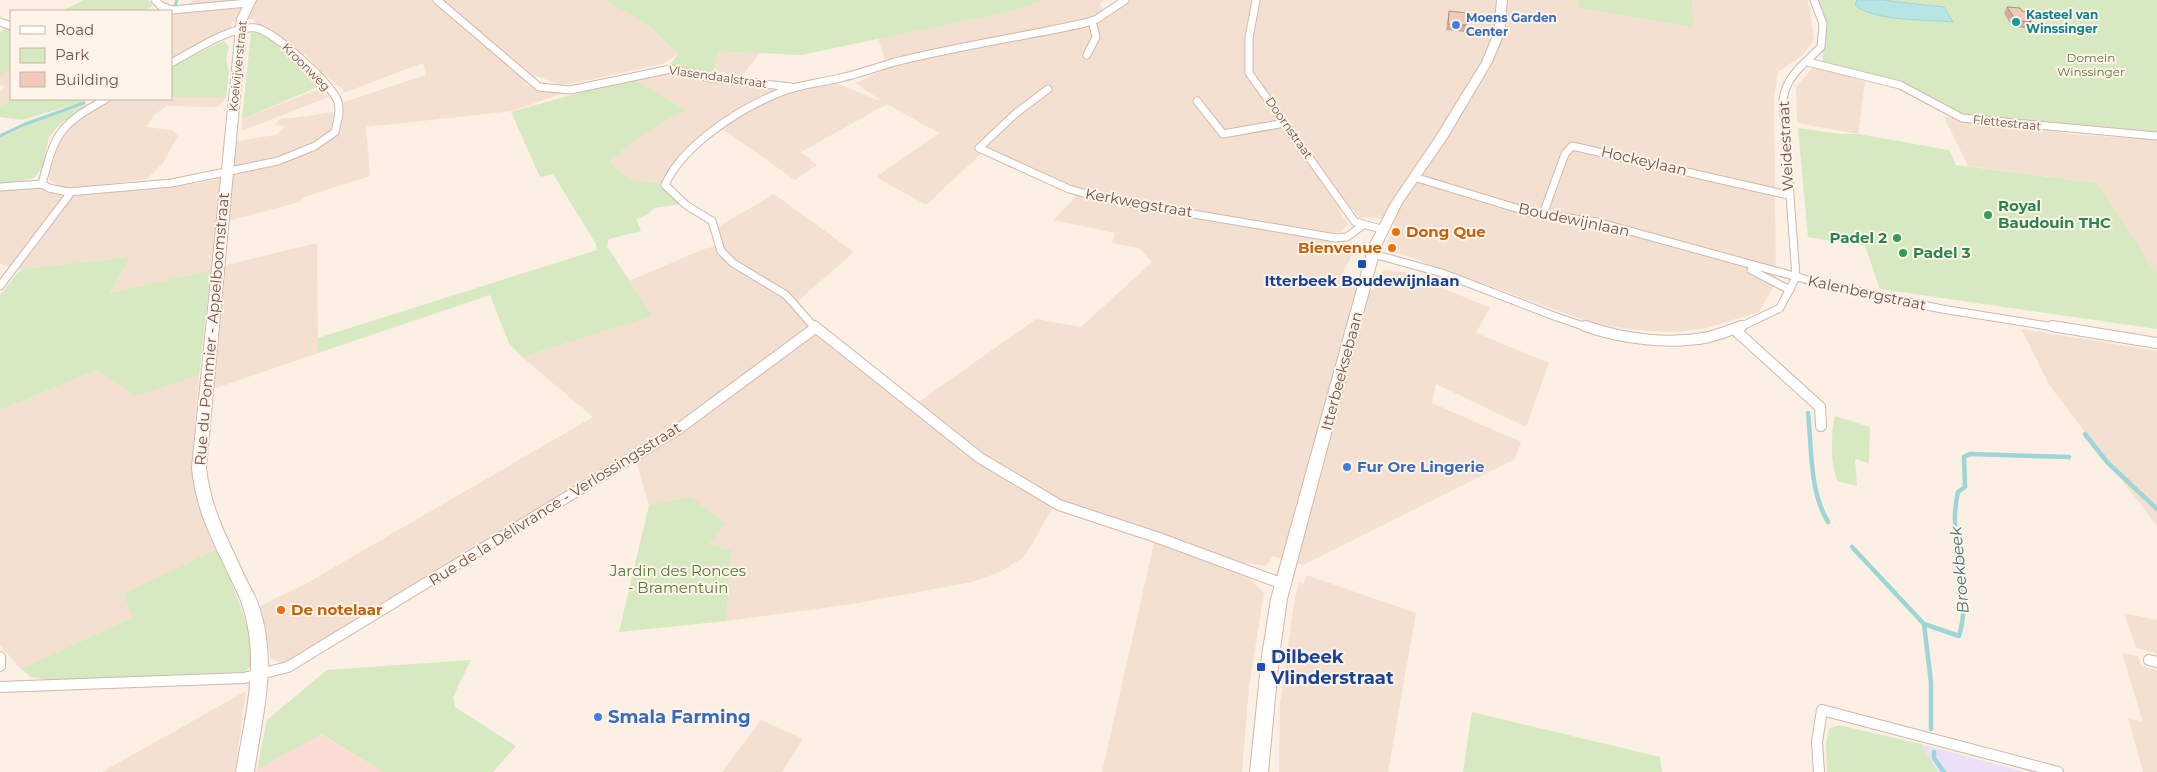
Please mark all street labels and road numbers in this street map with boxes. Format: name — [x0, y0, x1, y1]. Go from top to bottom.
street label: Koeivijverstraat — [225, 19, 250, 112]
street label: Kroonweg — [279, 39, 334, 94]
street label: Vlasendaalstraat — [668, 62, 768, 91]
street label: Doornstraat — [1263, 94, 1316, 162]
street label: Weidestraat — [1774, 100, 1797, 192]
street label: Flettestraat — [1972, 111, 2042, 134]
street label: Hockeylaan — [1599, 141, 1689, 180]
street label: Kerkwegstraat — [1084, 184, 1194, 221]
street label: Rue du Pommier - Appelboomstraat — [190, 191, 233, 466]
street label: Boudewijnlaan — [1517, 198, 1631, 241]
street label: Kalenbergstraat — [1806, 271, 1928, 314]
street label: Itterbeeksebaan — [1316, 309, 1367, 433]
street label: Rue de la Délivrance - Verlossingsstraat — [425, 418, 684, 590]

